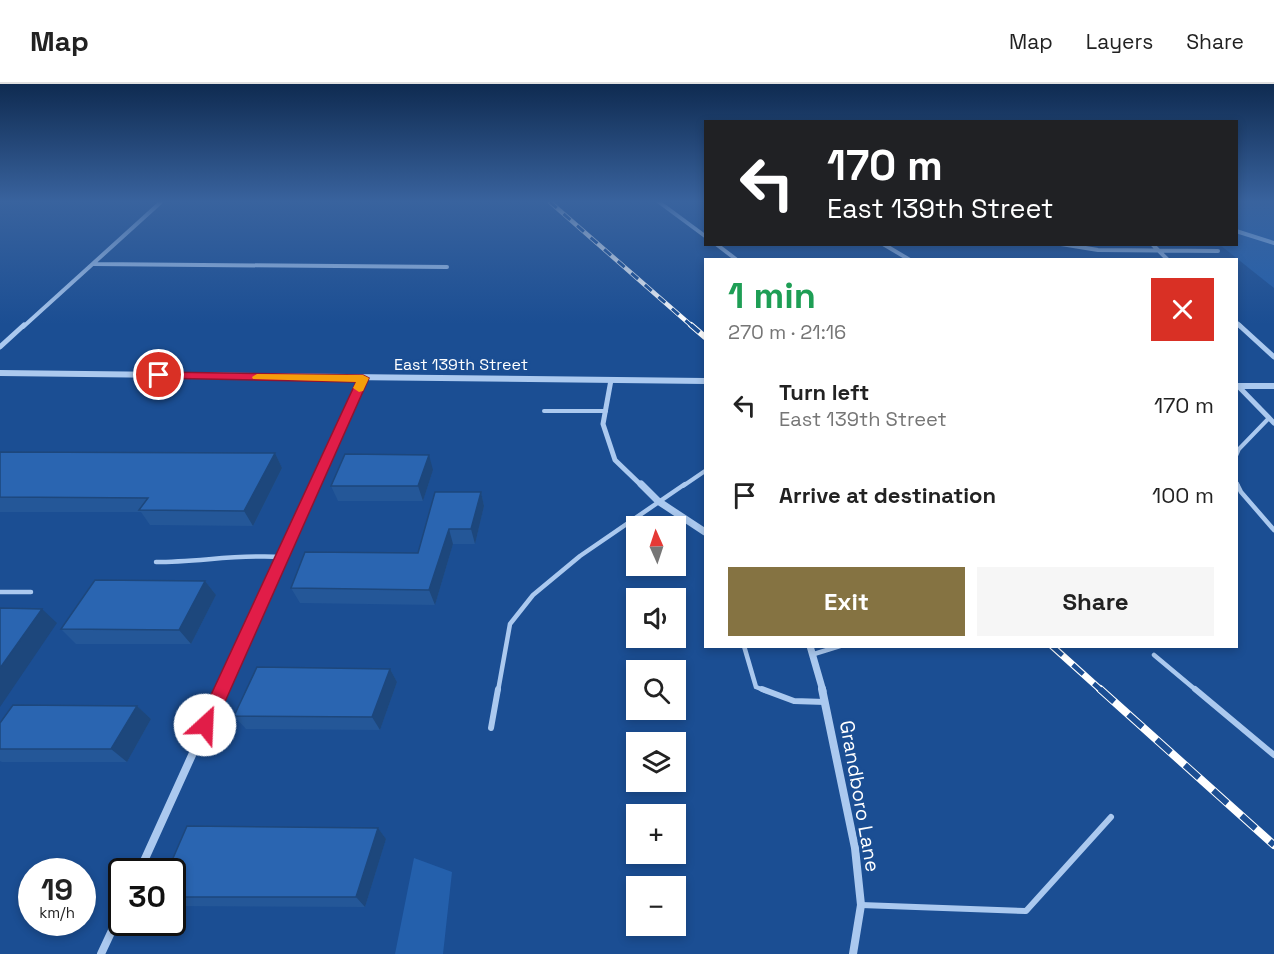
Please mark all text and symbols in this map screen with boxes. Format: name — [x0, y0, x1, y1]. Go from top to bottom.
text: Map — [30, 23, 89, 59]
text: Map — [1009, 28, 1053, 55]
text: Layers — [1086, 28, 1153, 55]
text: Share — [1186, 28, 1244, 55]
text: 170 m — [827, 139, 943, 192]
icon: left — [728, 144, 806, 222]
text: East 139th Street — [827, 191, 1053, 226]
text: 1 min — [728, 273, 816, 319]
button: close — [1151, 278, 1214, 341]
text: 270 m · 21:16 — [728, 319, 846, 345]
pin — [133, 349, 184, 400]
street label: East 139th Street — [394, 354, 528, 375]
icon: arrive — [142, 358, 175, 391]
text: Turn left — [779, 378, 869, 406]
icon: left — [728, 389, 761, 422]
text: 170 m — [1154, 391, 1214, 419]
text: East 139th Street — [779, 406, 947, 432]
icon: arrive — [728, 479, 761, 512]
text: Arrive at destination — [779, 481, 996, 509]
text: 100 m — [1152, 481, 1214, 509]
north arrow — [626, 516, 686, 576]
map controls — [626, 516, 686, 936]
button: Exit — [728, 567, 965, 636]
button: Share — [977, 567, 1214, 636]
button: sound — [626, 588, 686, 648]
button: search — [626, 660, 686, 720]
position arrow — [173, 693, 237, 757]
street label: Grandboro Lane — [834, 718, 886, 874]
button: layers — [626, 732, 686, 792]
button: + — [626, 804, 686, 864]
speed limit sign: 30 — [108, 858, 186, 936]
text: 19 — [41, 870, 73, 909]
button: − — [626, 876, 686, 936]
text: km/h — [39, 903, 75, 922]

